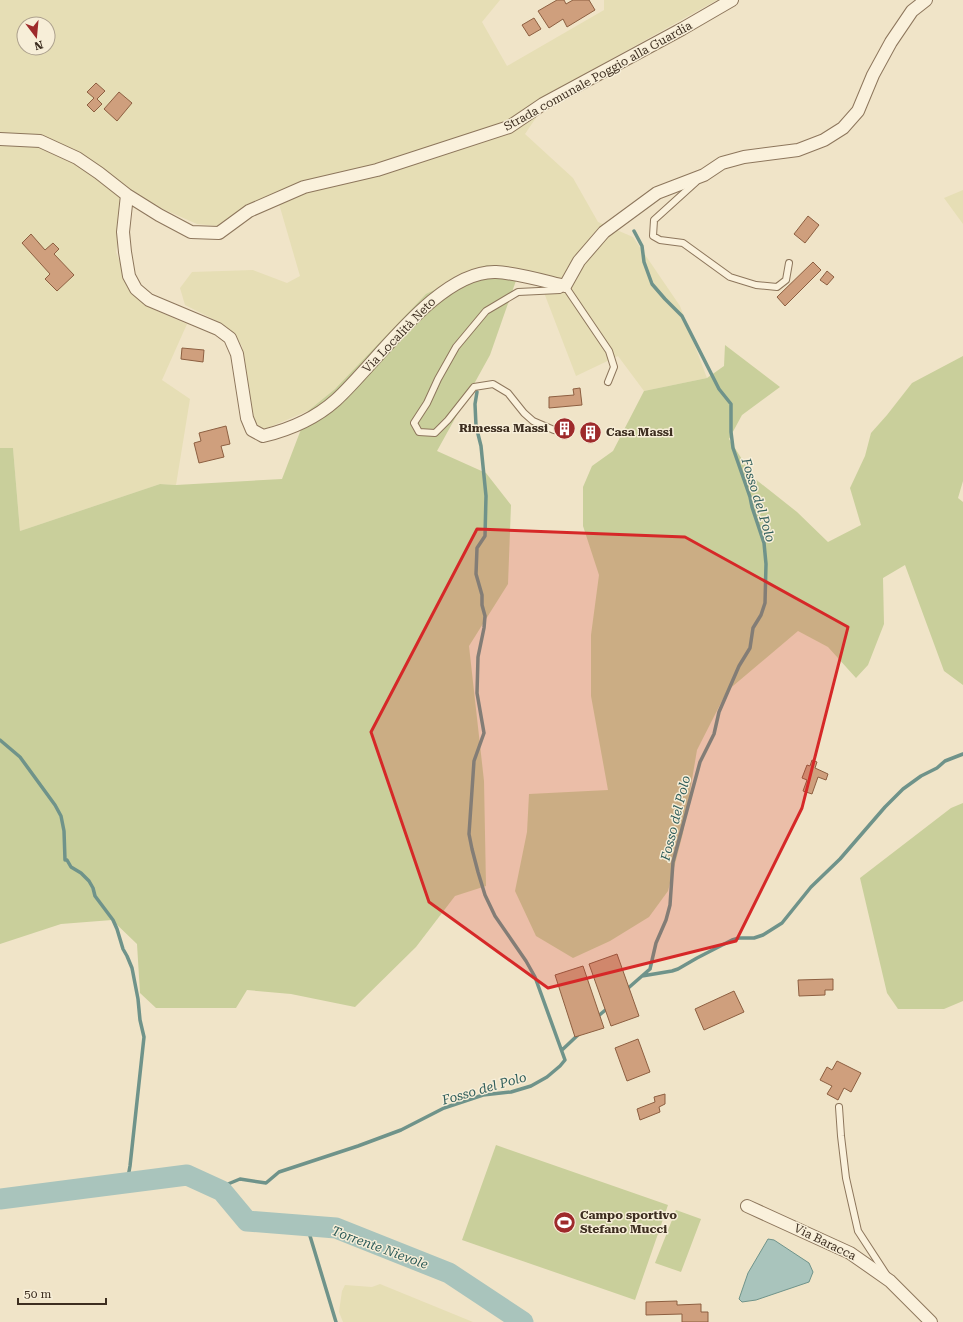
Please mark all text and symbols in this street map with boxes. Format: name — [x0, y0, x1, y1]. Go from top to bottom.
north arrow — [16, 16, 56, 56]
street label: Strada comunale Poggio alla Guardia — [501, 18, 695, 134]
text: N — [32, 38, 44, 53]
street label: Via Località Neto — [360, 294, 438, 376]
building icon: Rimessa Massi — [551, 415, 577, 441]
building icon: Casa Massi — [577, 419, 603, 445]
place label: Rimessa Massi — [459, 421, 548, 435]
place label: Casa Massi — [606, 425, 673, 439]
water label: Fosso del Polo — [738, 455, 778, 544]
water label: Fosso del Polo — [657, 774, 693, 863]
water label: Fosso del Polo — [439, 1069, 528, 1108]
place label: Campo sportivo Stefano Mucci — [580, 1208, 677, 1236]
sports icon: Campo sportivo Stefano Mucci — [552, 1209, 578, 1235]
street label: Via Baracca — [792, 1221, 859, 1263]
water label: Torrente Nievole — [330, 1223, 430, 1272]
scale bar — [18, 1280, 106, 1306]
text: 50 m — [24, 1287, 51, 1301]

